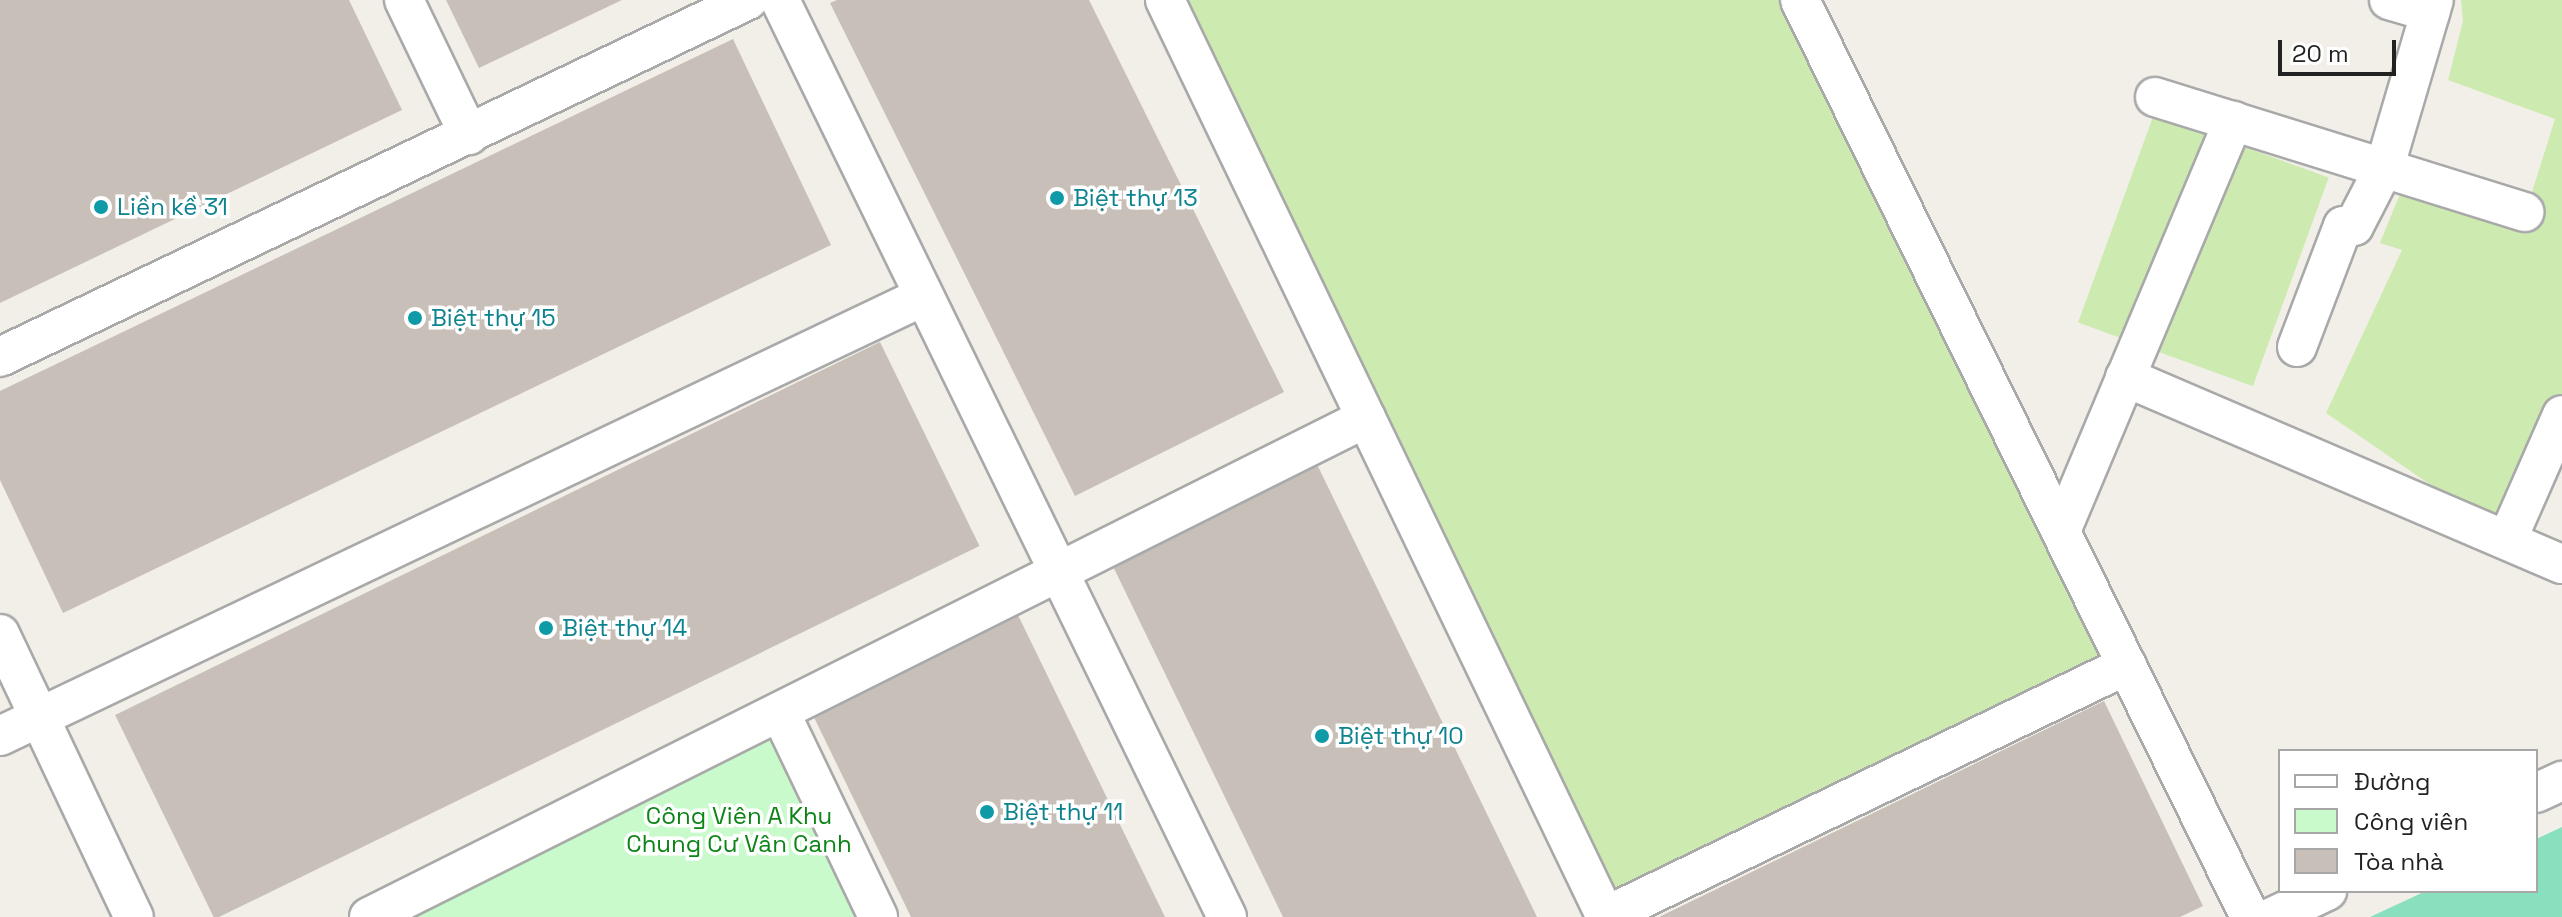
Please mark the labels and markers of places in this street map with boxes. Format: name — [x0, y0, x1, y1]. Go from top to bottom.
place label: Biệt thự 13 — [1073, 184, 1198, 212]
marker: Biệt thự 13 — [1048, 189, 1066, 207]
place label: Liền kề 31 — [117, 193, 228, 221]
marker: Liền kề 31 — [92, 198, 110, 216]
place label: Biệt thự 15 — [431, 304, 556, 332]
marker: Biệt thự 15 — [406, 309, 424, 327]
place label: Biệt thự 14 — [562, 614, 687, 642]
marker: Biệt thự 14 — [537, 619, 555, 637]
place label: Biệt thự 10 — [1338, 722, 1464, 750]
marker: Biệt thự 10 — [1313, 727, 1331, 745]
place label: Biệt thự 11 — [1003, 798, 1123, 826]
marker: Biệt thự 11 — [978, 803, 996, 821]

